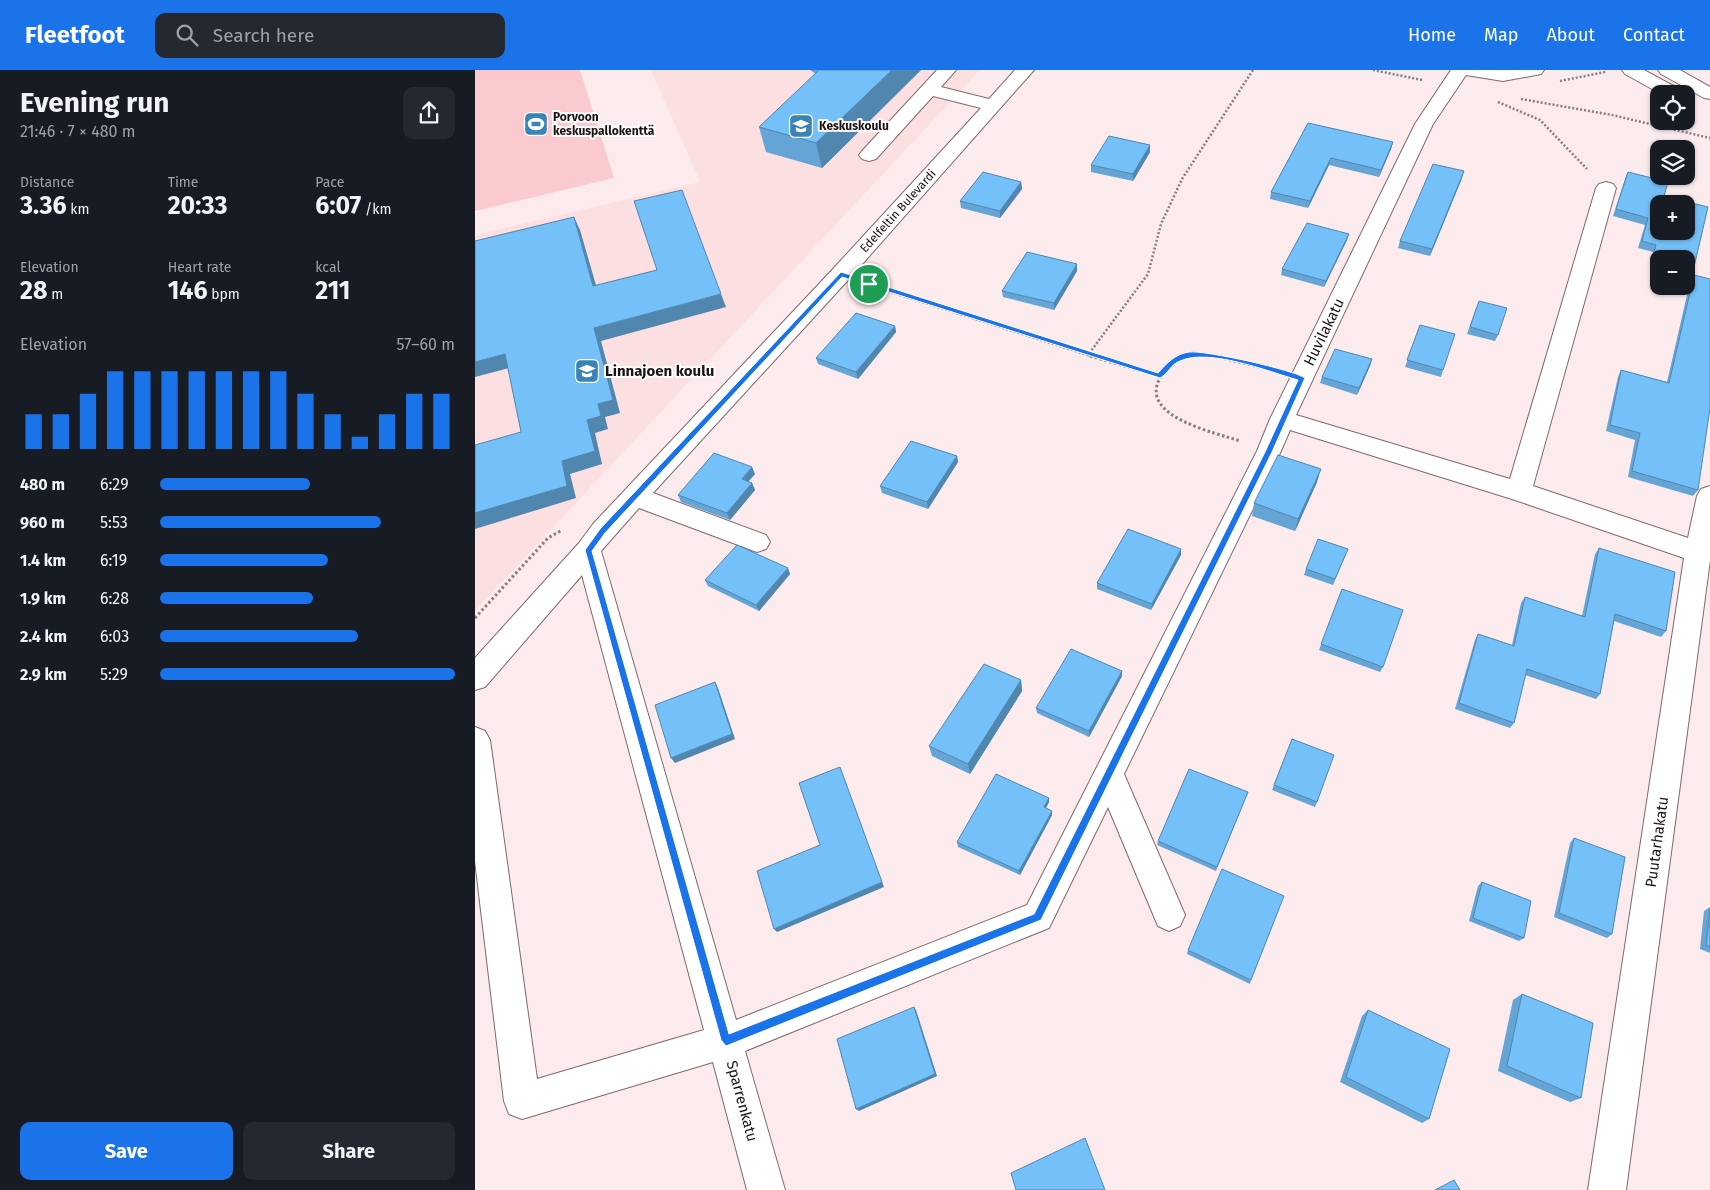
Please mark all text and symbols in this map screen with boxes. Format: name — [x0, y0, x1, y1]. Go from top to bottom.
search box — [155, 13, 505, 58]
text: Fleetfoot — [25, 21, 125, 49]
icon: search — [173, 21, 201, 49]
text: Search here — [213, 24, 314, 47]
text: Home — [1408, 24, 1456, 46]
text: Map — [1484, 24, 1518, 46]
text: About — [1546, 24, 1595, 46]
text: Contact — [1623, 24, 1685, 46]
map controls — [1650, 85, 1695, 295]
button: locate — [1650, 85, 1695, 130]
text: Evening run — [20, 86, 169, 119]
button: share — [403, 87, 455, 139]
place label: Porvoon keskuspallokenttä — [553, 110, 655, 138]
sports icon: Porvoon keskuspallokenttä — [523, 111, 549, 137]
school or university icon: Keskuskoulu — [788, 113, 814, 139]
place label: Keskuskoulu — [819, 119, 889, 133]
text: 21:46 · 7 × 480 m — [20, 122, 135, 141]
button: layers — [1650, 140, 1695, 185]
street label: Edelfeltin Bulevardi — [857, 167, 939, 255]
text: Distance — [20, 174, 74, 191]
text: Time — [168, 174, 198, 191]
text: Pace — [315, 174, 344, 191]
text: 3.36 — [20, 191, 67, 221]
text: 20:33 — [168, 191, 228, 221]
text: 6:07 — [315, 191, 361, 221]
button: + — [1650, 195, 1695, 240]
text: km — [67, 201, 89, 218]
text: /km — [361, 201, 391, 218]
button: − — [1650, 250, 1695, 295]
text: Elevation — [20, 259, 79, 276]
text: Heart rate — [168, 259, 231, 276]
text: kcal — [315, 259, 341, 276]
pin — [848, 263, 890, 305]
icon: arrive — [855, 270, 883, 298]
text: 28 — [20, 276, 47, 306]
text: 146 — [168, 276, 207, 306]
text: 211 — [315, 276, 350, 306]
text: m — [47, 286, 63, 303]
text: bpm — [207, 286, 240, 303]
street label: Huvilakatu — [1300, 295, 1348, 369]
text: Elevation — [20, 335, 87, 354]
text: 57–60 m — [397, 335, 455, 354]
school or university icon: Linnajoen koulu — [574, 358, 600, 384]
place label: Linnajoen koulu — [605, 362, 714, 380]
text: 480 m — [20, 475, 65, 494]
text: 6:29 — [100, 475, 129, 494]
text: 960 m — [20, 513, 65, 532]
text: 5:53 — [100, 513, 128, 532]
text: 1.4 km — [20, 551, 66, 570]
text: 6:19 — [100, 551, 127, 570]
text: 1.9 km — [20, 589, 66, 608]
text: 6:28 — [100, 589, 129, 608]
text: 2.4 km — [20, 627, 67, 646]
text: 6:03 — [100, 627, 129, 646]
text: 2.9 km — [20, 665, 67, 684]
text: 5:29 — [100, 665, 128, 684]
street label: Puutarhakatu — [1642, 795, 1672, 889]
street label: Sparrenkatu — [723, 1059, 761, 1143]
button: Save — [20, 1122, 233, 1180]
button: Share — [243, 1122, 455, 1180]

